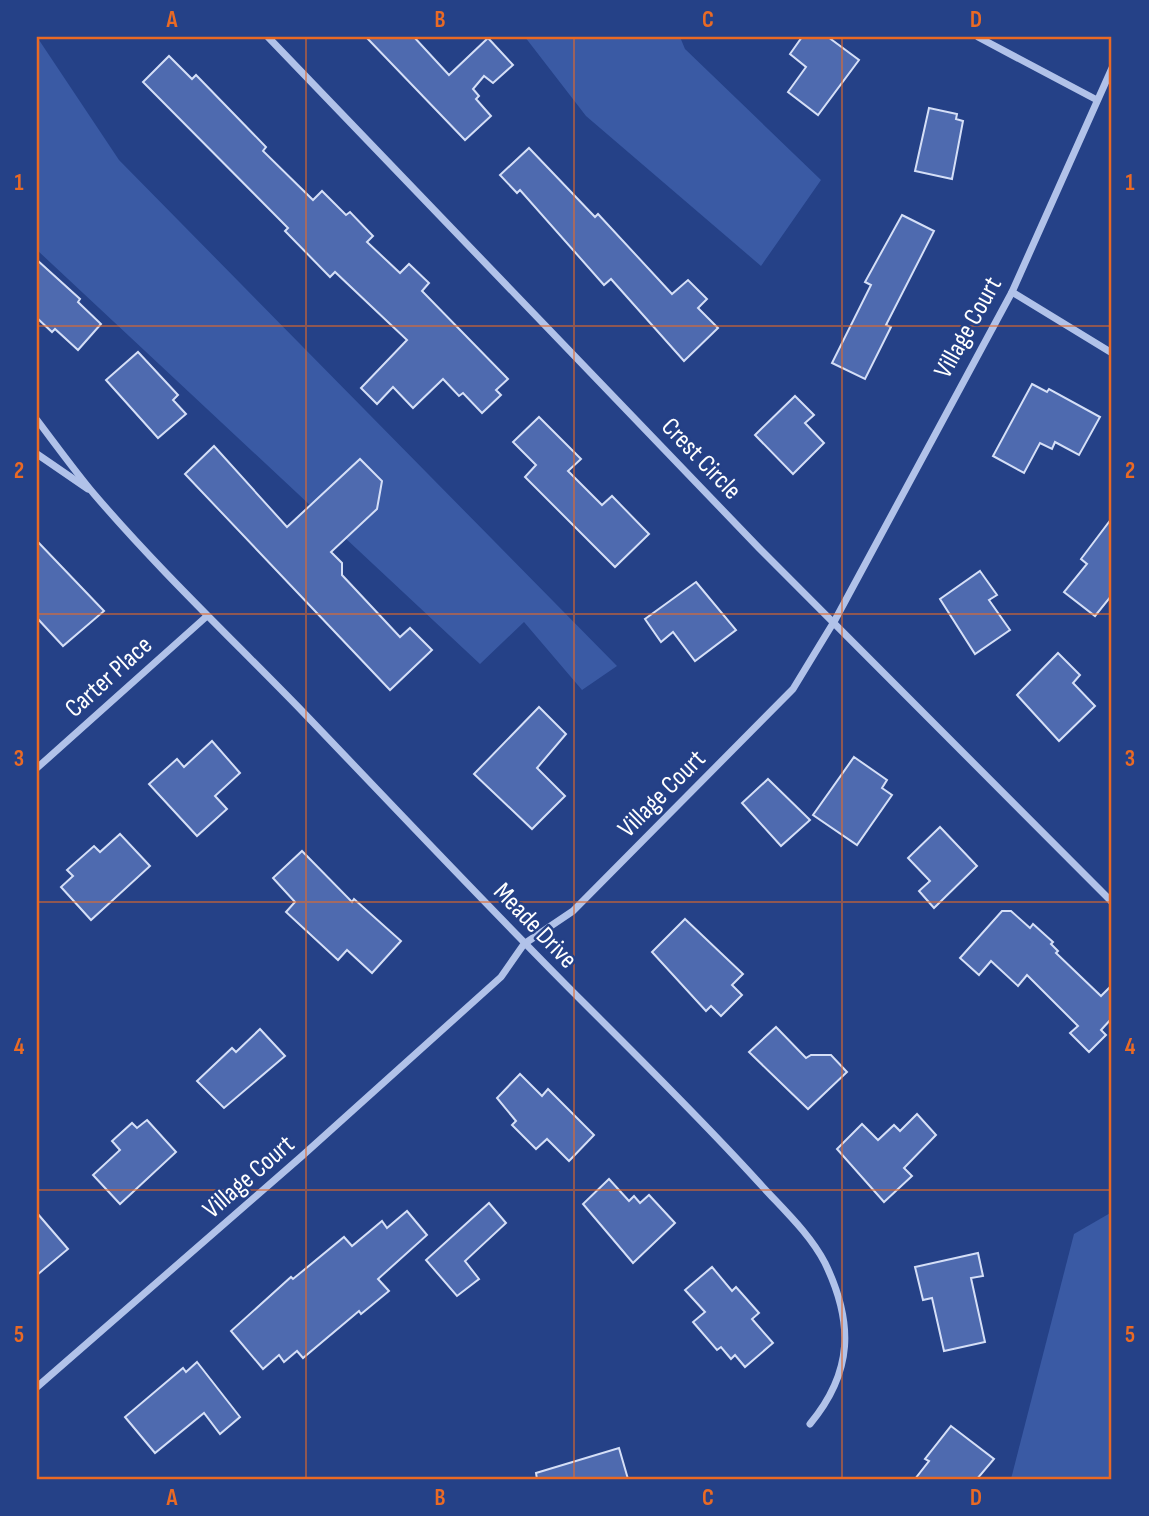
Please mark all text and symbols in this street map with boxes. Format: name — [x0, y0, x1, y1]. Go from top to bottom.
text: A — [166, 6, 179, 34]
text: B — [435, 6, 446, 34]
text: C — [702, 6, 714, 34]
text: D — [970, 6, 982, 34]
text: 1 — [14, 169, 24, 197]
text: 1 — [1125, 169, 1135, 197]
street label: Village Court — [928, 272, 1009, 384]
street label: Crest Circle — [654, 412, 747, 506]
text: 2 — [14, 457, 24, 485]
text: 2 — [1125, 457, 1135, 485]
street label: Carter Place — [59, 630, 159, 724]
street label: Village Court — [612, 744, 712, 844]
text: 3 — [14, 745, 24, 773]
text: 3 — [1125, 745, 1135, 773]
street label: Meade Drive — [487, 877, 583, 975]
text: 4 — [14, 1033, 25, 1061]
text: 4 — [1125, 1033, 1136, 1061]
street label: Village Court — [197, 1129, 301, 1225]
text: 5 — [14, 1321, 24, 1349]
text: 5 — [1125, 1321, 1135, 1349]
text: A — [166, 1484, 179, 1512]
text: B — [435, 1484, 446, 1512]
text: C — [702, 1484, 714, 1512]
text: D — [970, 1484, 982, 1512]

